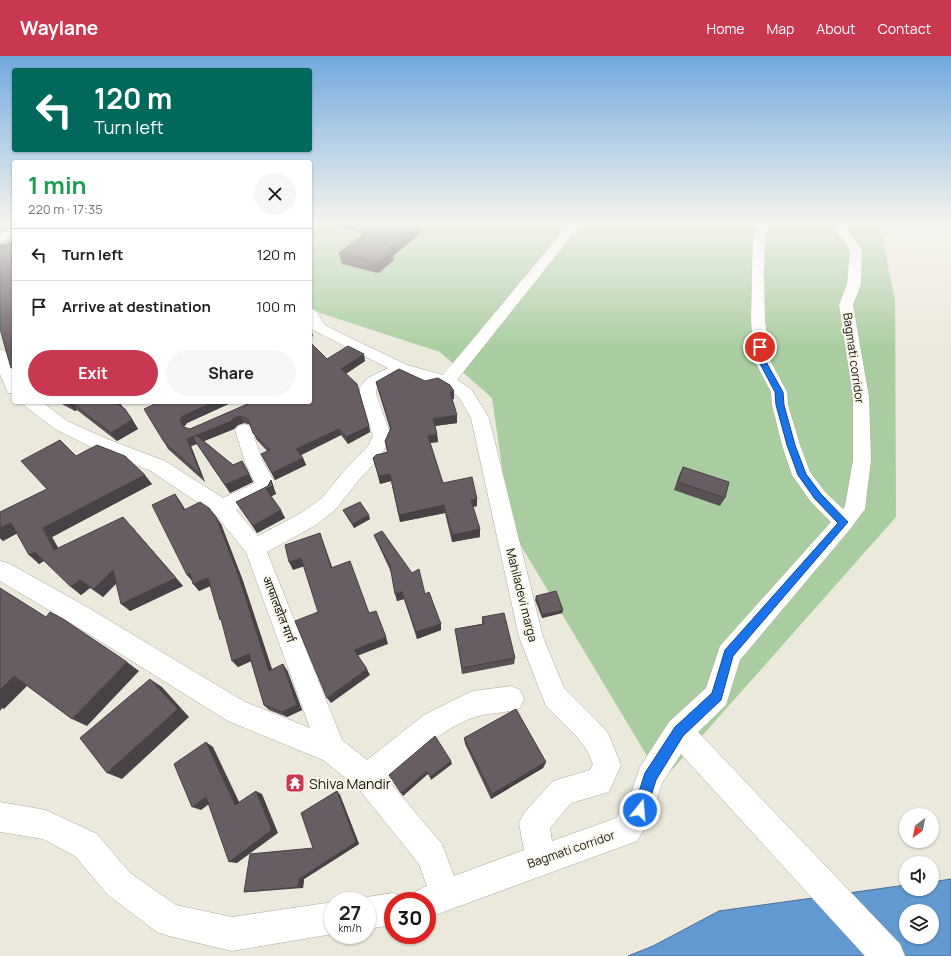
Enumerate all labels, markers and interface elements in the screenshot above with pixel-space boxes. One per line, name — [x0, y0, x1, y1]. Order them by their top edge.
text: Waylane — [20, 15, 98, 41]
text: Home — [707, 19, 744, 38]
text: Map — [766, 19, 794, 38]
text: About — [816, 19, 856, 38]
text: Contact — [878, 19, 931, 38]
text: 120 m — [94, 79, 172, 117]
icon: left — [28, 84, 80, 136]
text: Turn left — [94, 115, 164, 139]
text: 1 min — [28, 168, 87, 201]
button: close — [254, 173, 296, 215]
text: 220 m · 17:35 — [28, 200, 103, 218]
icon: left — [28, 244, 50, 266]
text: Turn left — [62, 244, 124, 265]
text: 120 m — [257, 244, 296, 265]
icon: arrive — [28, 296, 50, 318]
text: Arrive at destination — [62, 296, 211, 317]
text: 100 m — [256, 296, 296, 317]
street label: Bagmati corridor — [839, 311, 869, 405]
pin — [743, 330, 777, 364]
icon: arrive — [749, 336, 771, 358]
button: Exit — [28, 350, 158, 396]
button: Share — [166, 350, 296, 396]
street label: Mahiladevi marga — [502, 546, 542, 644]
street label: आफालडोल मार्ग — [259, 573, 300, 646]
temple icon: Shiva Mandir — [284, 772, 306, 794]
place label: Shiva Mandir — [309, 774, 391, 793]
position arrow — [619, 789, 661, 831]
north arrow — [899, 808, 939, 848]
map controls — [899, 808, 939, 944]
street label: Bagmati corridor — [525, 826, 618, 872]
button: sound — [899, 856, 939, 896]
speed limit sign: 30 — [384, 892, 436, 944]
text: 27 — [339, 899, 361, 926]
button: layers — [899, 904, 939, 944]
text: km/h — [338, 921, 362, 935]

